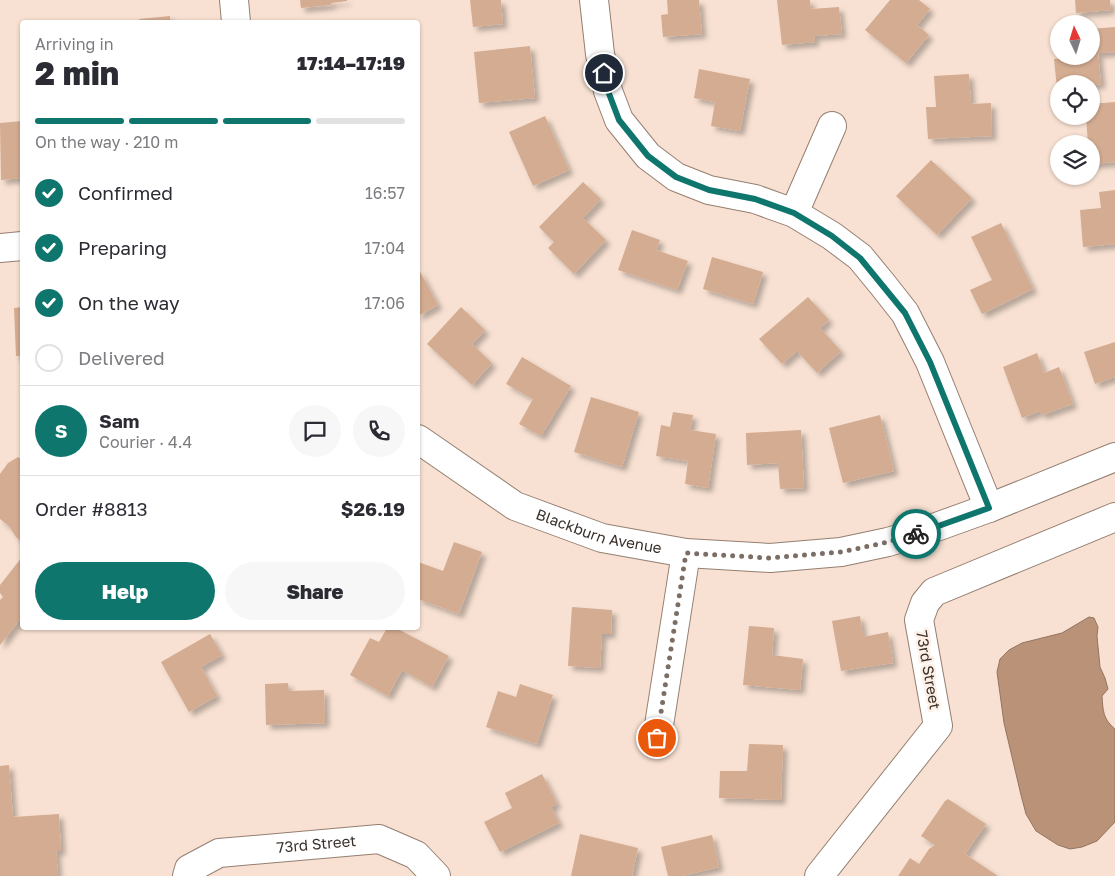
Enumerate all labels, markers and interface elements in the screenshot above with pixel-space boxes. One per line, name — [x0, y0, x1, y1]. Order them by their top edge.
north arrow — [1050, 15, 1100, 65]
map controls — [1050, 15, 1100, 185]
text: Arriving in — [35, 34, 114, 54]
text: 17:14–17:19 — [297, 51, 405, 74]
pin — [583, 52, 625, 94]
text: 2 min — [35, 54, 119, 92]
icon: home — [590, 59, 618, 87]
button: locate — [1050, 75, 1100, 125]
text: On the way · 210 m — [35, 132, 178, 152]
button: layers — [1050, 135, 1100, 185]
icon: check — [35, 179, 63, 207]
text: Confirmed — [78, 181, 173, 204]
text: 16:57 — [365, 183, 405, 203]
icon: check — [35, 234, 63, 262]
text: Preparing — [78, 236, 167, 259]
text: 17:04 — [364, 238, 405, 258]
icon: check — [35, 289, 63, 317]
text: On the way — [78, 291, 180, 314]
text: 17:06 — [364, 293, 405, 313]
text: Delivered — [78, 346, 165, 369]
button: chat — [289, 405, 341, 457]
button: phone — [353, 405, 405, 457]
text: Sam — [99, 409, 139, 432]
text: S — [55, 419, 67, 442]
text: Courier · 4.4 — [99, 432, 192, 452]
text: Order #8813 — [35, 497, 148, 520]
text: $26.19 — [341, 497, 405, 520]
street label: Blackburn Avenue — [534, 505, 664, 557]
courier — [891, 509, 941, 559]
icon: bike — [902, 520, 930, 548]
button: Help — [35, 562, 215, 620]
button: Share — [225, 562, 405, 620]
street label: 73rd Street — [913, 629, 945, 711]
pin — [636, 717, 678, 759]
icon: bag — [643, 724, 671, 752]
street label: 73rd Street — [276, 831, 357, 856]

